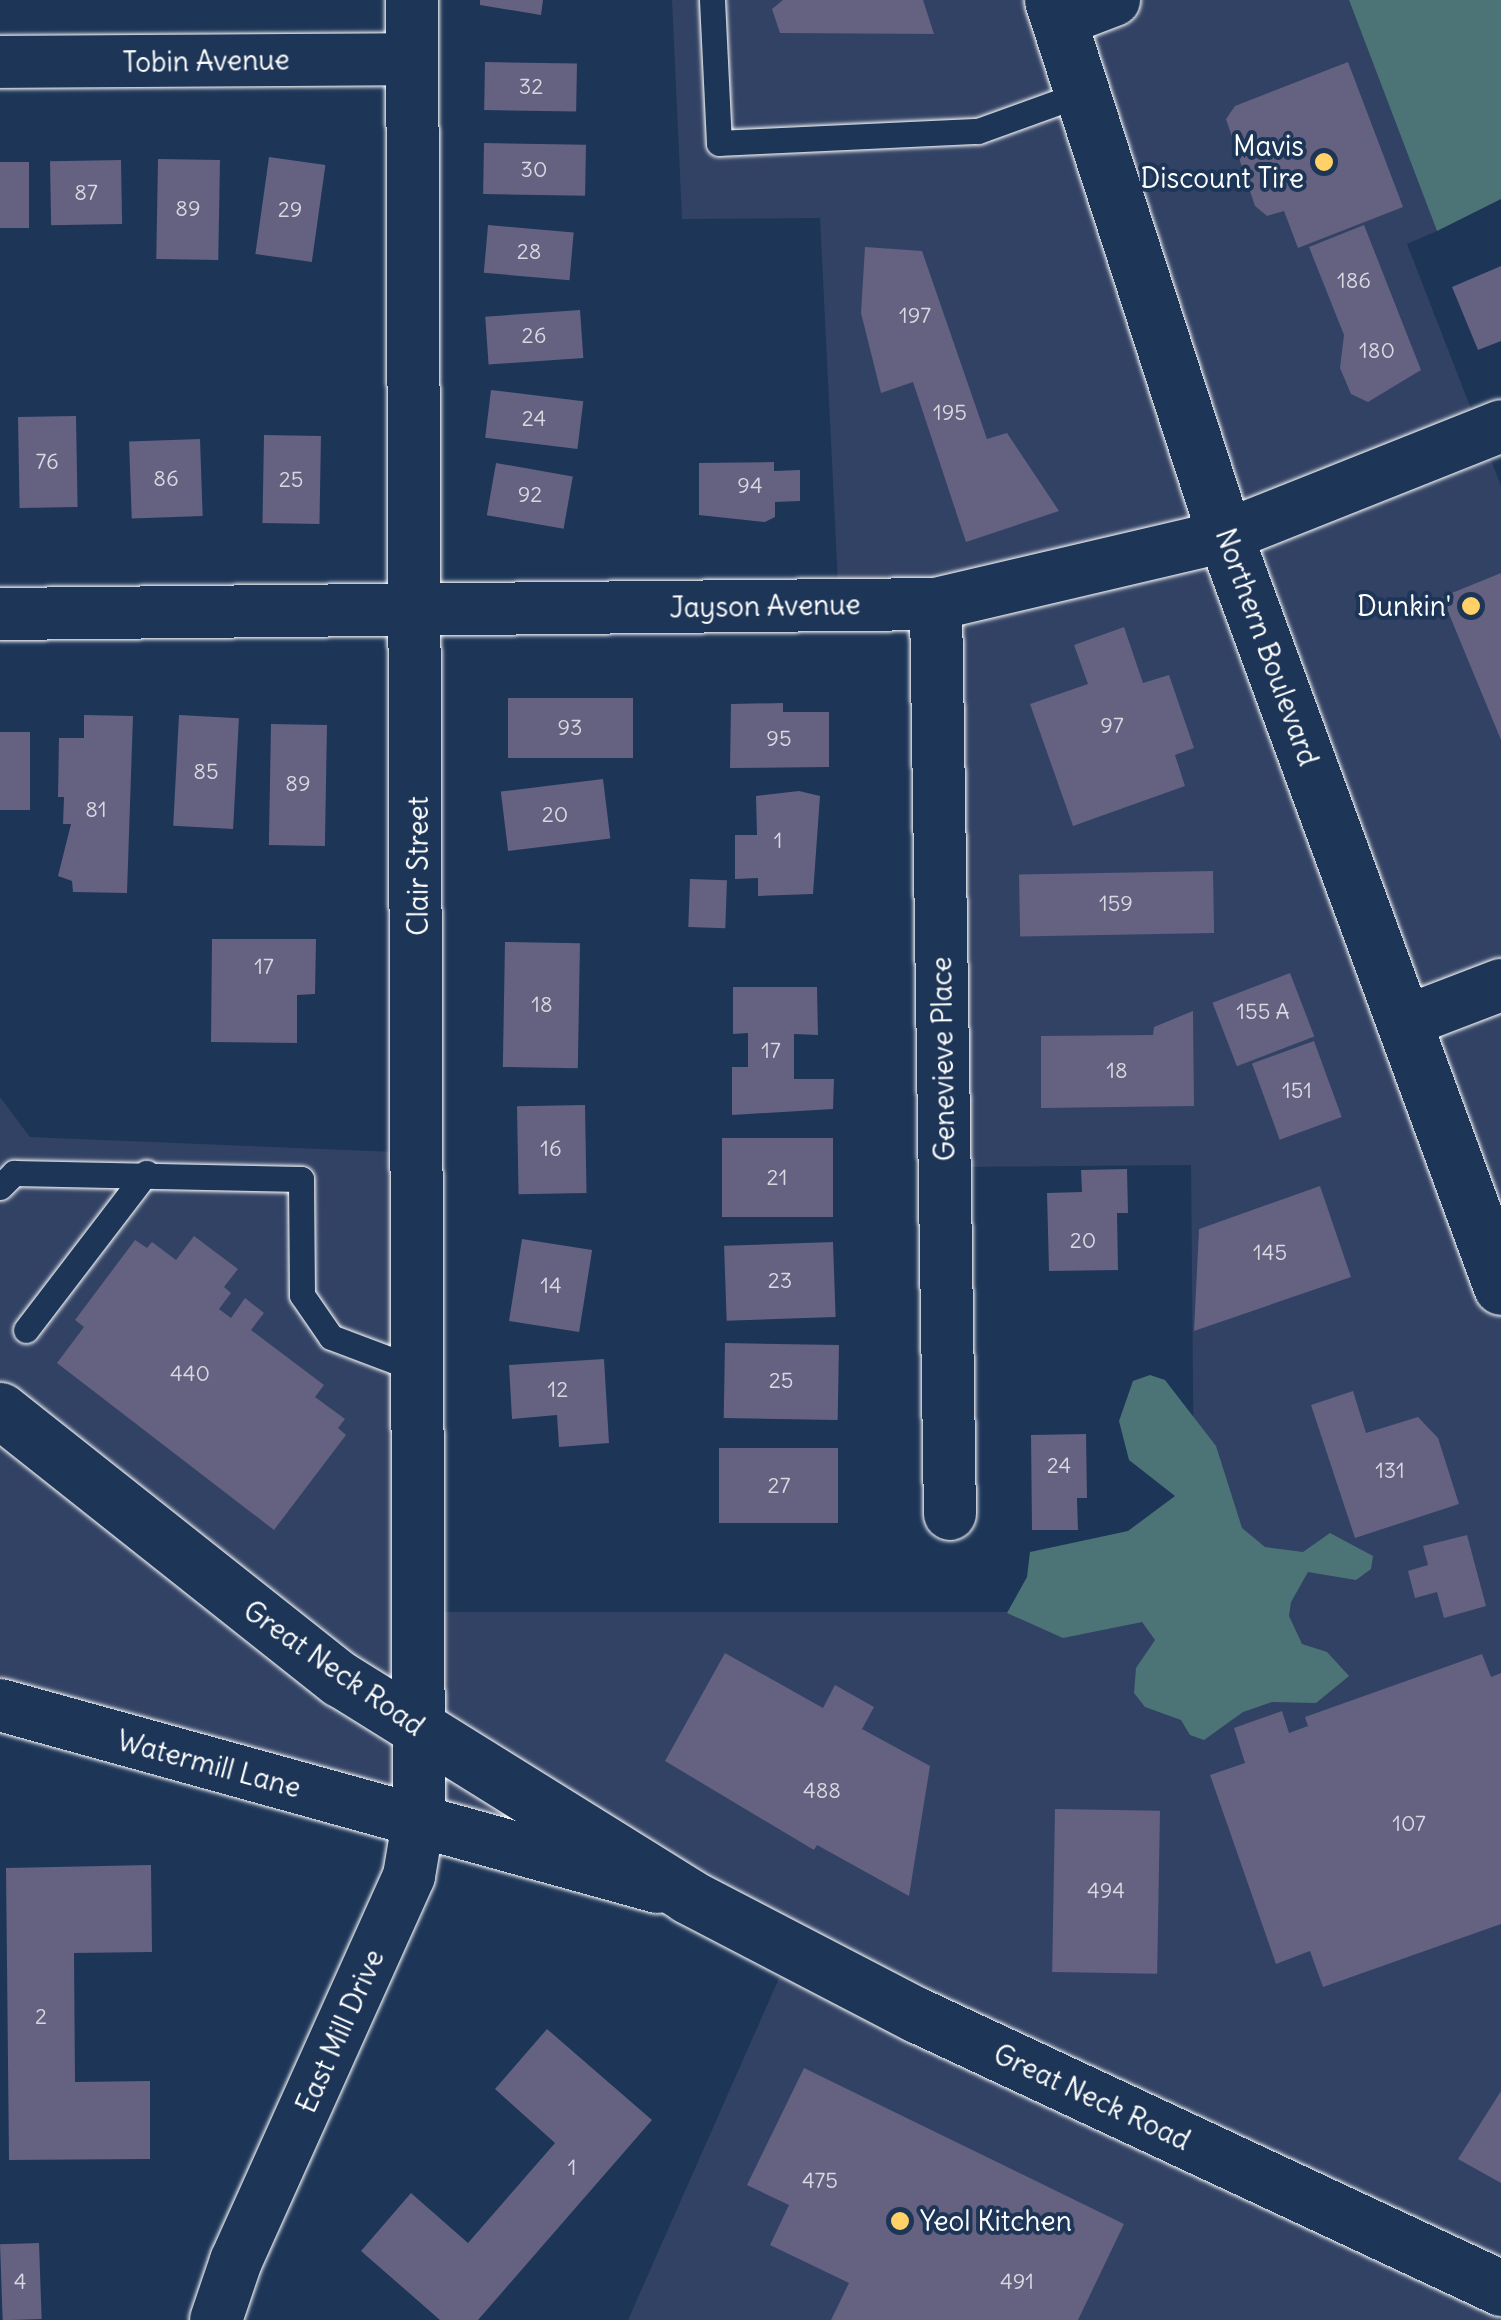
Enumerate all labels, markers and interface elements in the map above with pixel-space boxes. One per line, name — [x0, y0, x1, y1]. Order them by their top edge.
street label: Tobin Avenue — [122, 43, 290, 79]
house number: 32 — [519, 74, 543, 100]
place label: Mavis Discount Tire — [1140, 129, 1304, 195]
marker: Mavis Discount Tire — [1313, 151, 1335, 173]
house number: 30 — [521, 157, 547, 183]
house number: 87 — [74, 180, 98, 206]
house number: 89 — [175, 196, 201, 222]
house number: 29 — [278, 197, 302, 223]
house number: 28 — [517, 239, 541, 265]
house number: 186 — [1337, 268, 1371, 294]
house number: 197 — [899, 303, 931, 329]
house number: 26 — [522, 323, 546, 349]
house number: 180 — [1359, 338, 1395, 364]
house number: 195 — [933, 400, 967, 426]
house number: 24 — [522, 406, 546, 432]
house number: 76 — [35, 449, 59, 475]
house number: 86 — [153, 466, 179, 492]
house number: 25 — [279, 467, 303, 493]
house number: 94 — [737, 473, 763, 499]
house number: 92 — [518, 482, 542, 508]
street label: Northern Boulevard — [1208, 524, 1326, 770]
street label: Jayson Avenue — [669, 588, 861, 624]
place label: Dunkin' — [1357, 589, 1451, 623]
marker: Dunkin' — [1460, 595, 1482, 617]
house number: 97 — [1100, 713, 1124, 739]
house number: 93 — [557, 715, 583, 741]
house number: 95 — [766, 726, 792, 752]
house number: 85 — [193, 759, 219, 785]
house number: 89 — [285, 771, 311, 797]
street label: Clair Street — [401, 796, 435, 936]
house number: 81 — [85, 797, 107, 823]
house number: 20 — [542, 802, 568, 828]
house number: 1 — [774, 828, 782, 854]
house number: 159 — [1099, 891, 1133, 917]
house number: 17 — [254, 954, 274, 980]
street label: Genevieve Place — [924, 956, 962, 1162]
house number: 18 — [531, 992, 553, 1018]
house number: 155 A — [1236, 999, 1290, 1025]
house number: 17 — [761, 1038, 781, 1064]
house number: 18 — [1106, 1058, 1128, 1084]
house number: 151 — [1282, 1078, 1312, 1104]
house number: 16 — [540, 1136, 562, 1162]
house number: 21 — [767, 1165, 787, 1191]
house number: 20 — [1070, 1228, 1096, 1254]
house number: 145 — [1253, 1240, 1287, 1266]
house number: 23 — [768, 1268, 792, 1294]
house number: 14 — [540, 1273, 562, 1299]
house number: 440 — [170, 1361, 210, 1387]
house number: 25 — [769, 1368, 793, 1394]
house number: 12 — [548, 1377, 568, 1403]
house number: 24 — [1047, 1453, 1071, 1479]
house number: 131 — [1375, 1458, 1405, 1484]
house number: 27 — [768, 1473, 790, 1499]
street label: Great Neck Road — [237, 1593, 431, 1743]
street label: Watermill Lane — [114, 1723, 304, 1805]
house number: 488 — [803, 1778, 841, 1804]
house number: 107 — [1392, 1811, 1426, 1837]
house number: 494 — [1087, 1878, 1125, 1904]
street label: East Mill Drive — [289, 1944, 391, 2118]
house number: 2 — [35, 2004, 47, 2030]
street label: Great Neck Road — [988, 2037, 1196, 2157]
house number: 1 — [568, 2155, 576, 2181]
house number: 475 — [802, 2168, 838, 2194]
place label: Yeol Kitchen — [920, 2204, 1072, 2238]
marker: Yeol Kitchen — [889, 2210, 911, 2232]
house number: 4 — [14, 2269, 26, 2295]
house number: 491 — [1000, 2269, 1034, 2295]

